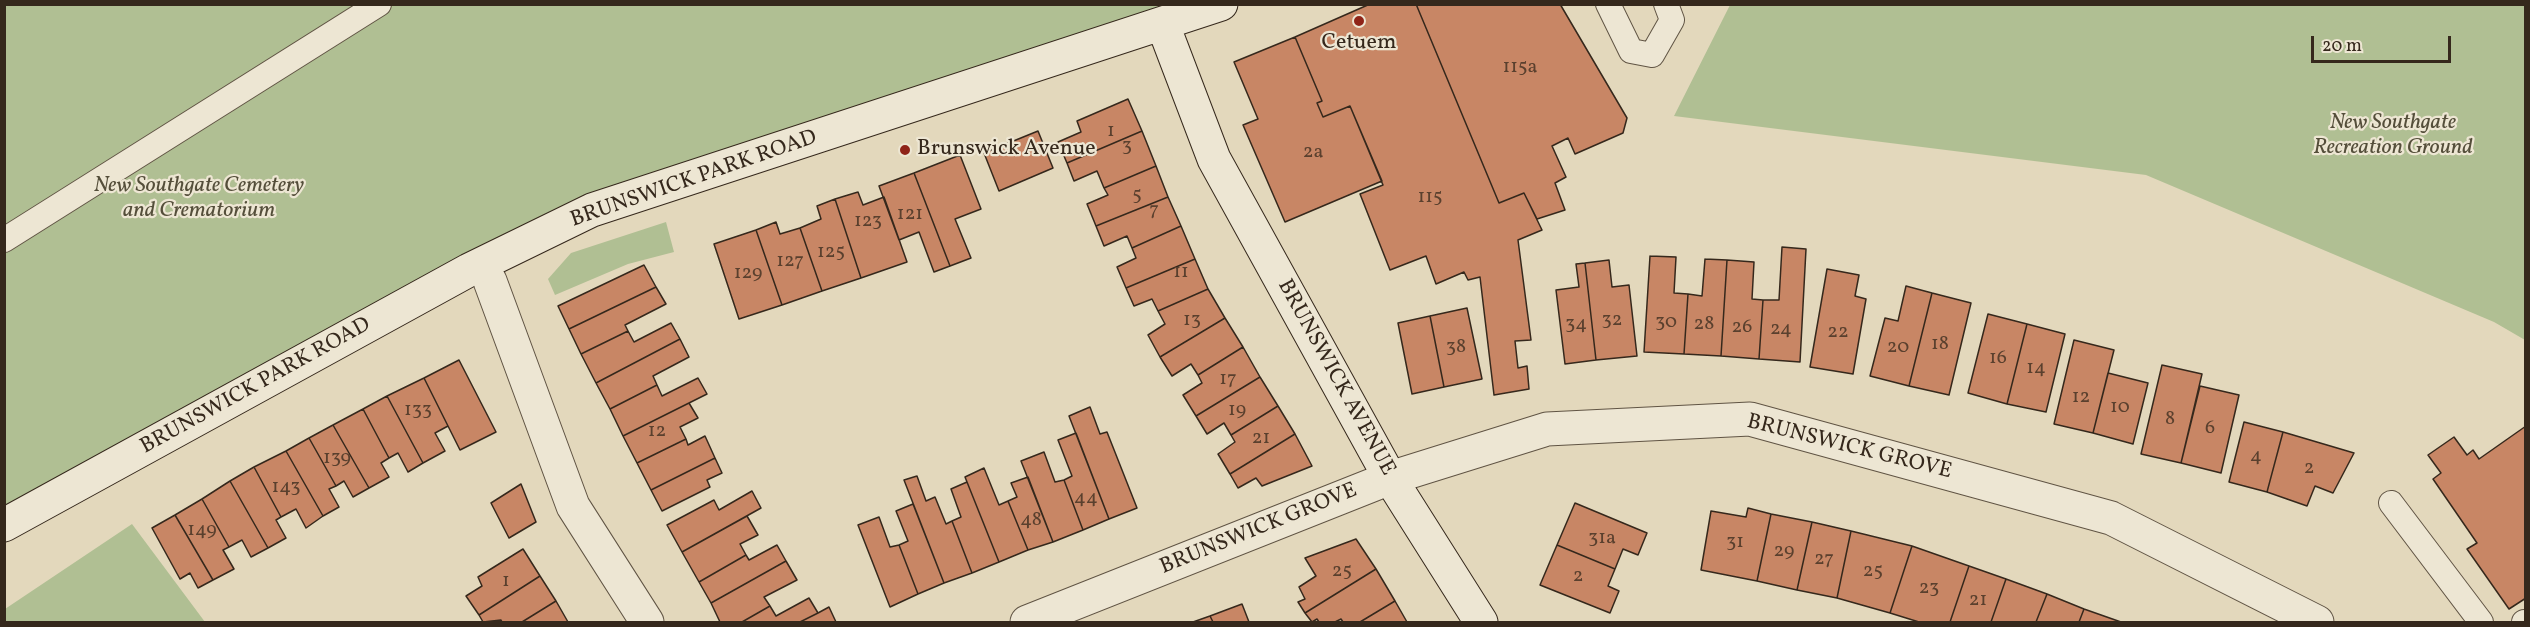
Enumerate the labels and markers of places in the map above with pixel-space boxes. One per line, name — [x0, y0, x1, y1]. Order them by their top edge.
marker: Cetuem — [1352, 14, 1366, 28]
place label: Cetuem — [1322, 31, 1396, 57]
place label: Brunswick Avenue — [917, 137, 1096, 163]
marker: Brunswick Avenue — [898, 143, 912, 157]

